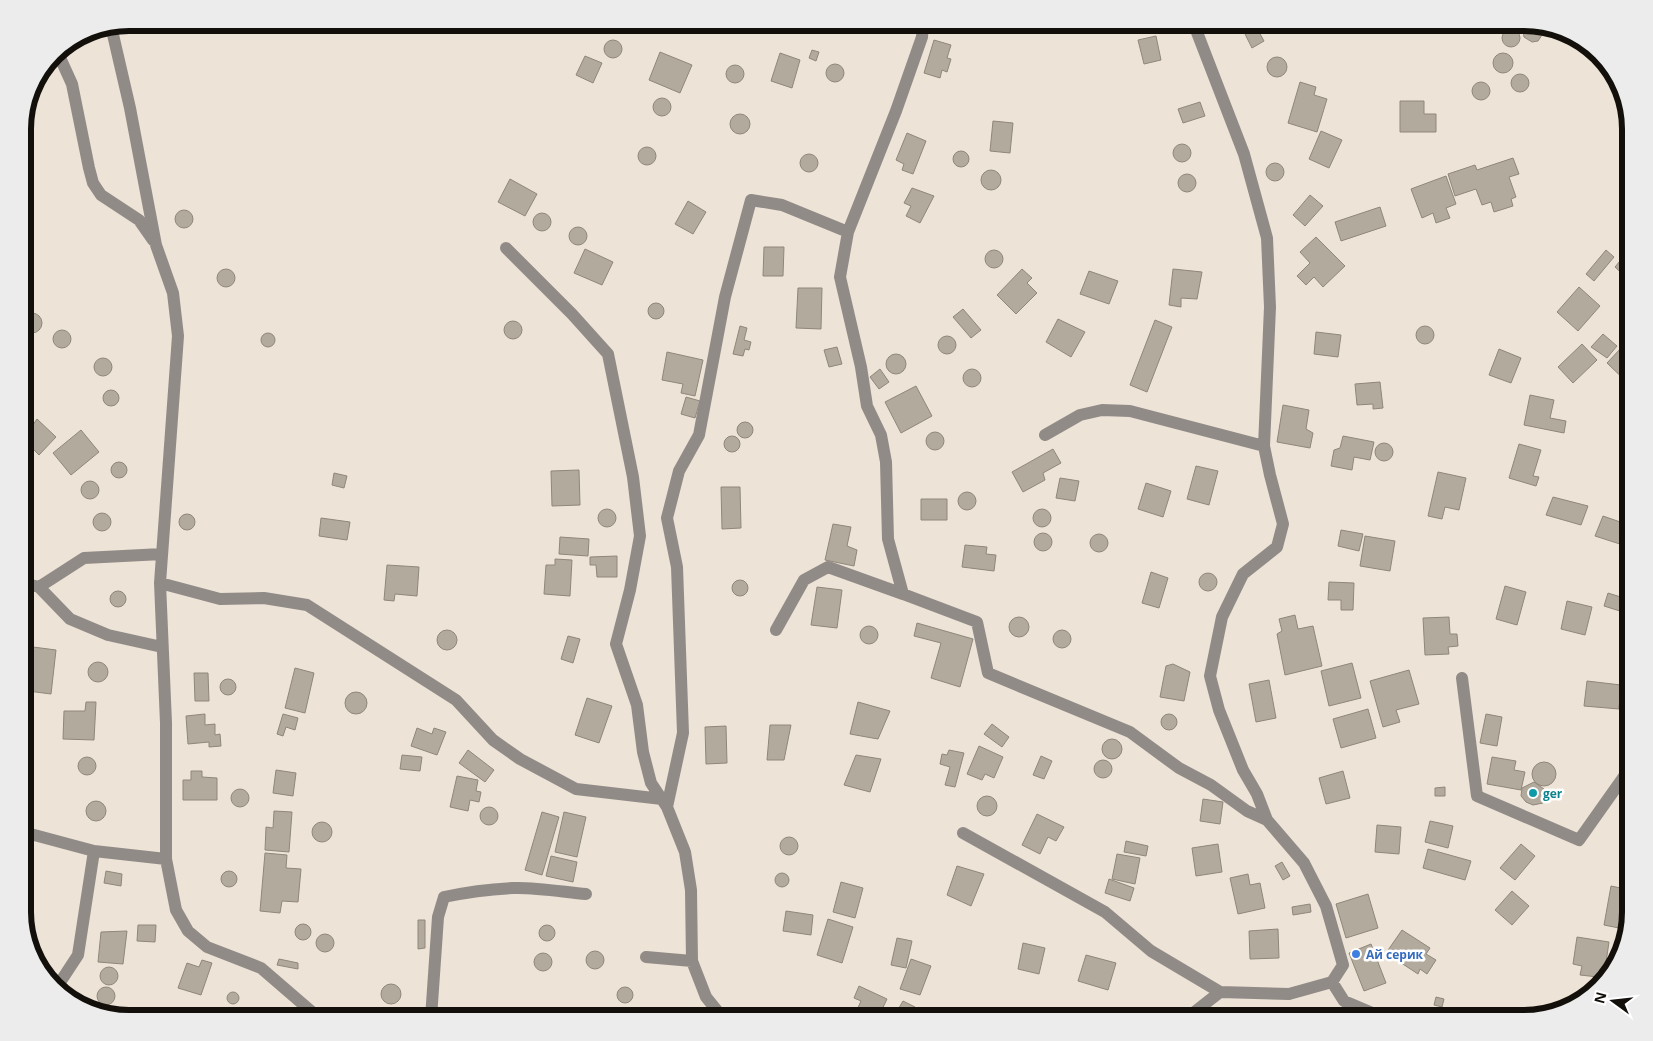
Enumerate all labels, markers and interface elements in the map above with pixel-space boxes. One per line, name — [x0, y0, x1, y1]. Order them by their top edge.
place label: ger — [1543, 785, 1563, 802]
marker: ger — [1527, 787, 1539, 799]
place label: Ай серик — [1366, 946, 1424, 963]
marker: Ай серик — [1350, 948, 1362, 960]
north arrow — [1588, 976, 1638, 1026]
text: N — [1589, 990, 1611, 1005]

